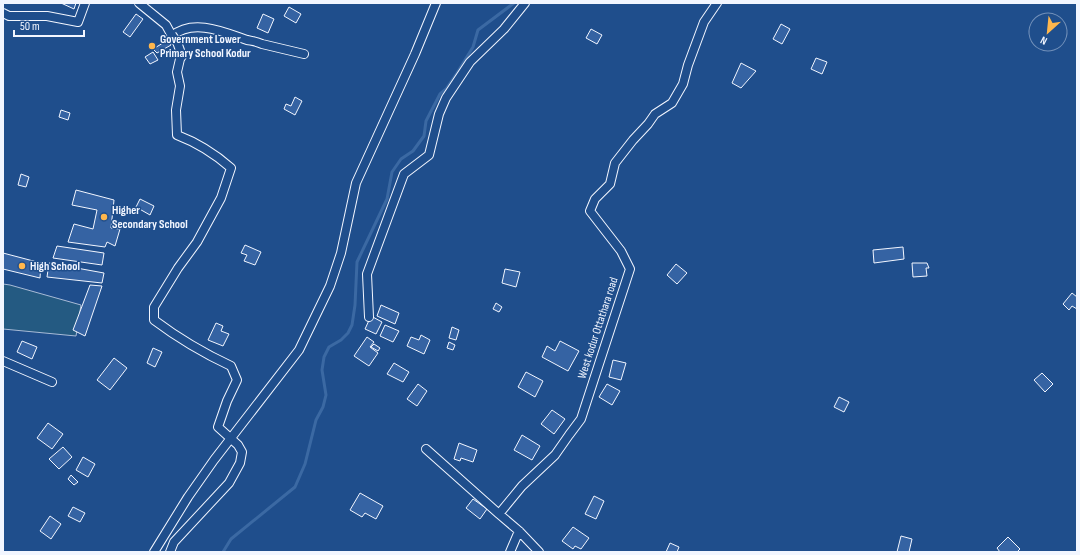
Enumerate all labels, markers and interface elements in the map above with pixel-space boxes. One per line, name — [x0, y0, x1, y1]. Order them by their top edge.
scale bar — [14, 12, 84, 38]
north arrow — [1028, 12, 1068, 52]
text: 50 m — [20, 19, 40, 34]
place label: Government Lower Primary School Kodur — [160, 32, 251, 61]
text: N — [1038, 33, 1049, 48]
marker: Government Lower Primary School Kodur — [147, 41, 157, 51]
place label: Higher Secondary School — [112, 203, 188, 232]
marker: Higher Secondary School — [99, 212, 109, 222]
place label: High School — [30, 259, 80, 274]
marker: High School — [17, 261, 27, 271]
street label: West kodur Ottathara road — [575, 275, 621, 381]

